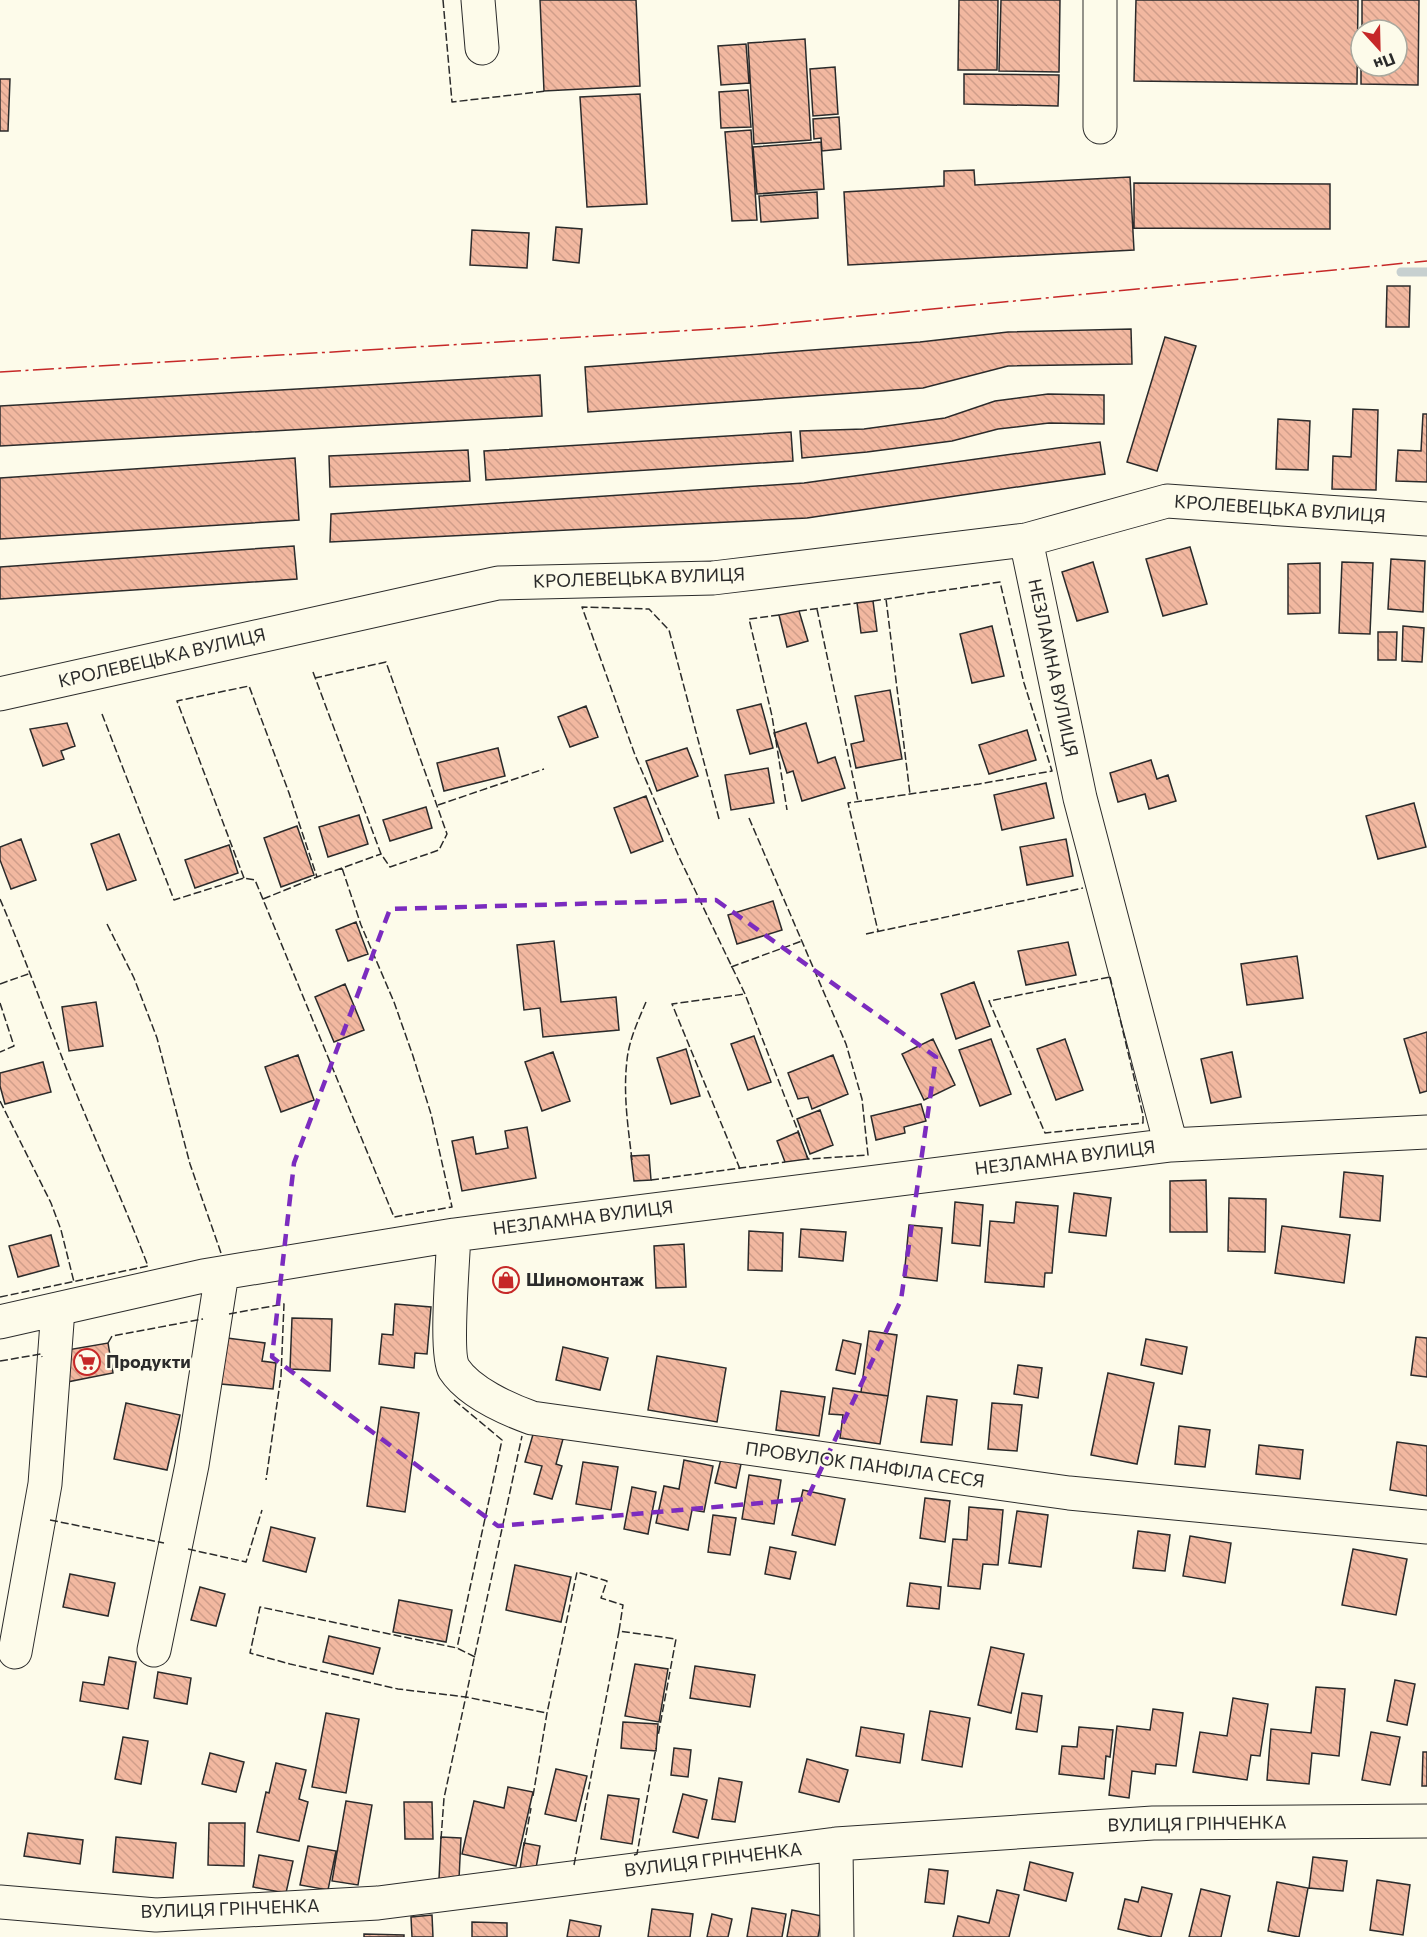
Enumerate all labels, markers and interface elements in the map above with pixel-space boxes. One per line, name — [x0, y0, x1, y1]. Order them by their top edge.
north arrow — [1349, 18, 1409, 78]
text: Пн — [1371, 50, 1398, 75]
street label: КРОЛЕВЕЦЬКА ВУЛИЦЯ — [1174, 490, 1387, 526]
street label: КРОЛЕВЕЦЬКА ВУЛИЦЯ — [533, 562, 745, 592]
street label: НЕЗЛАМНА ВУЛИЦЯ — [1024, 577, 1084, 759]
street label: КРОЛЕВЕЦЬКА ВУЛИЦЯ — [56, 622, 268, 692]
street label: НЕЗЛАМНА ВУЛИЦЯ — [973, 1135, 1156, 1179]
street label: НЕЗЛАМНА ВУЛИЦЯ — [491, 1195, 674, 1239]
shop icon: Шиномонтаж — [491, 1265, 521, 1295]
place label: Шиномонтаж — [526, 1268, 645, 1290]
supermarket icon: Продукти — [72, 1347, 102, 1377]
place label: Продукти — [106, 1350, 191, 1372]
street label: ПРОВУЛОК ПАНФІЛА СЕСЯ — [744, 1436, 986, 1492]
street label: ВУЛИЦЯ ГРІНЧЕНКА — [1107, 1810, 1287, 1836]
street label: ВУЛИЦЯ ГРІНЧЕНКА — [623, 1837, 803, 1881]
street label: ВУЛИЦЯ ГРІНЧЕНКА — [140, 1894, 320, 1922]

